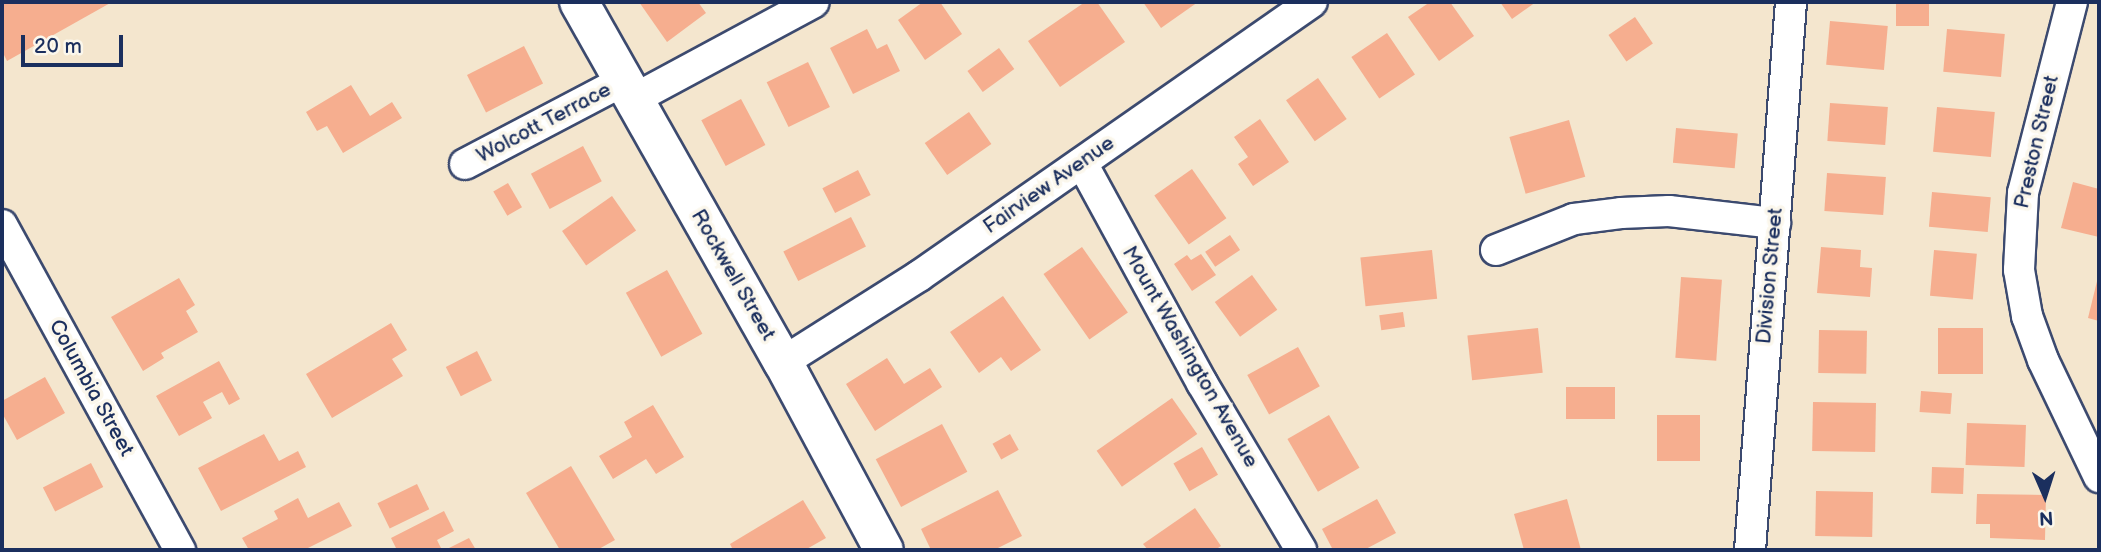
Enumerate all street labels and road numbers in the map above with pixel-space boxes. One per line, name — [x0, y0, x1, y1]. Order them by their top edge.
street label: Preston Street — [2009, 73, 2065, 211]
street label: Wolcott Terrace — [472, 77, 616, 169]
street label: Fairview Avenue — [979, 131, 1119, 239]
street label: Rockwell Street — [685, 205, 781, 345]
street label: Division Street — [1751, 207, 1789, 345]
street label: Mount Washington Avenue — [1116, 242, 1264, 472]
street label: Columbia Street — [43, 315, 139, 461]

